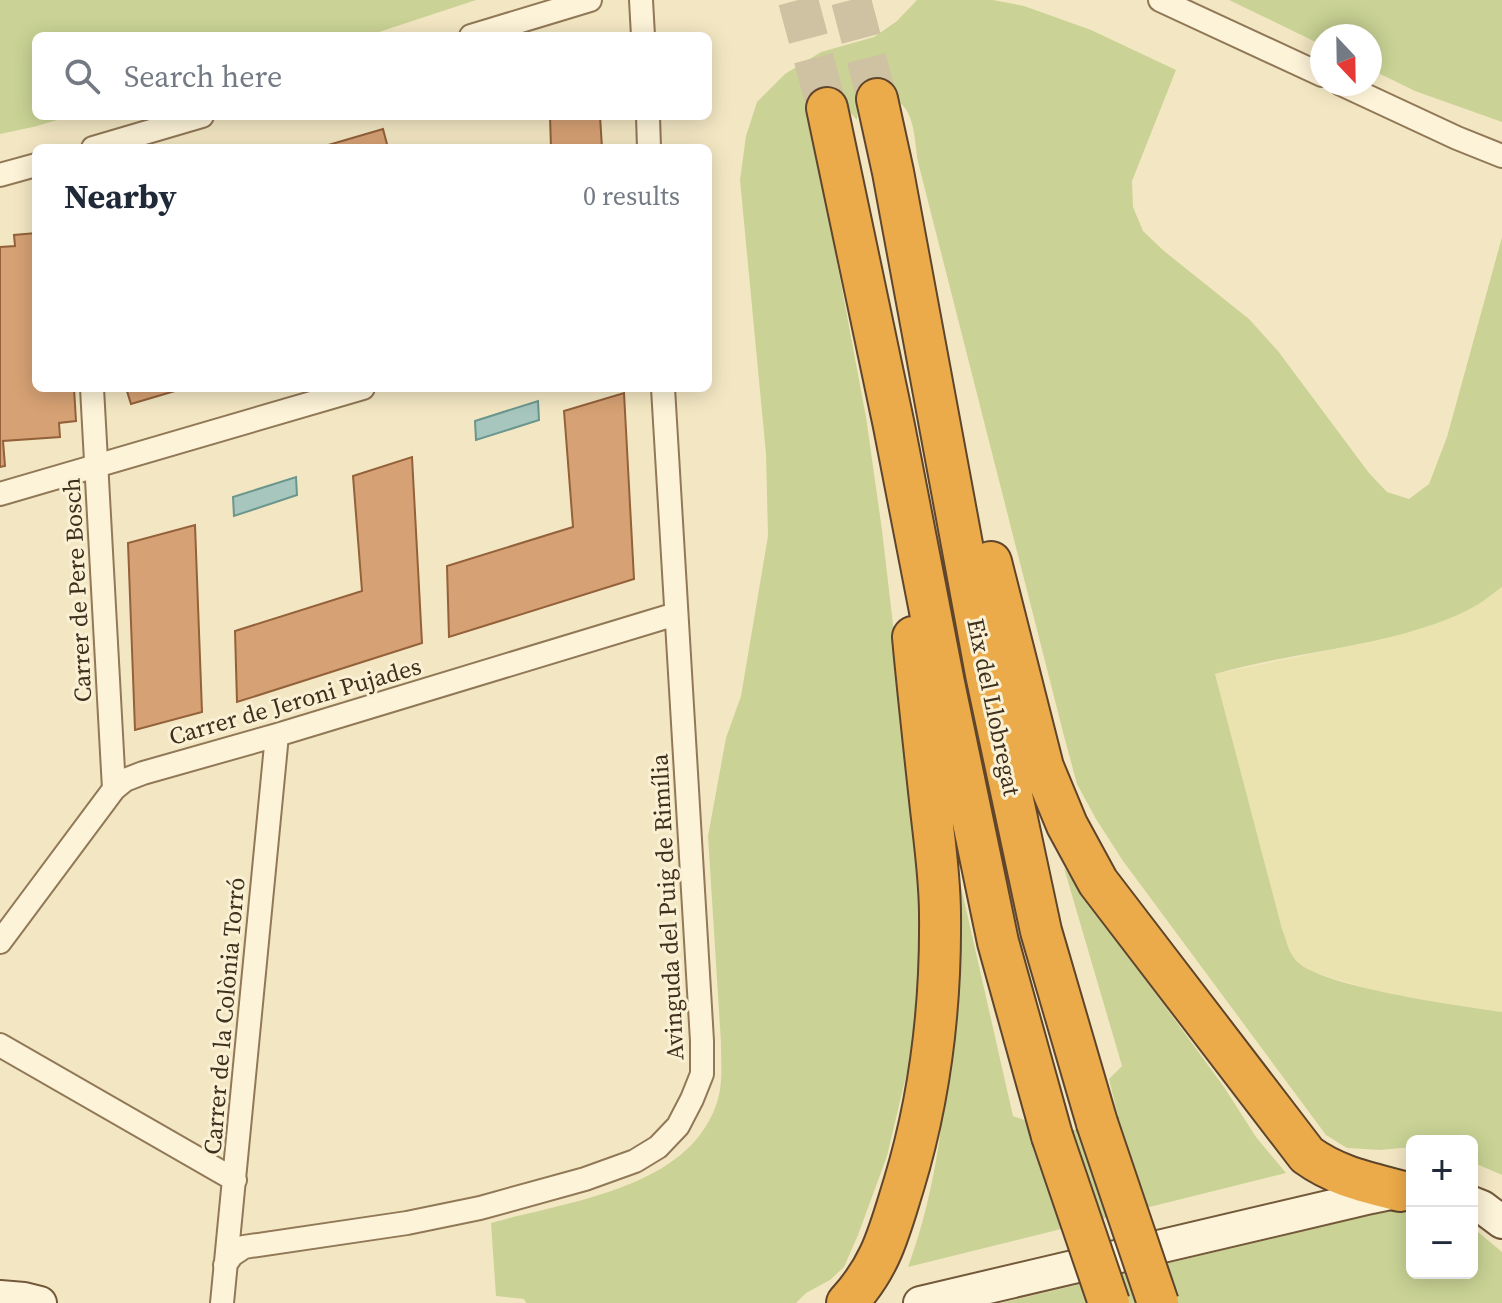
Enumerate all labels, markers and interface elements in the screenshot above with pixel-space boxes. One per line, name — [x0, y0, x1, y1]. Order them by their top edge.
north arrow — [1310, 24, 1382, 96]
search box — [32, 32, 712, 120]
icon: search — [60, 54, 104, 98]
text: Search here — [124, 56, 282, 97]
text: Nearby — [64, 173, 177, 219]
text: 0 results — [583, 178, 680, 214]
street label: Carrer de Pere Bosch — [55, 477, 99, 703]
street label: Eix del Llobregat — [959, 615, 1029, 799]
street label: Carrer de Jeroni Pujades — [165, 649, 425, 753]
street label: Avinguda del Puig de Rimília — [642, 752, 692, 1061]
street label: Carrer de la Colònia Torró — [195, 876, 253, 1156]
map controls — [1406, 1135, 1478, 1279]
button: + — [1406, 1135, 1478, 1207]
button: − — [1406, 1207, 1478, 1279]

